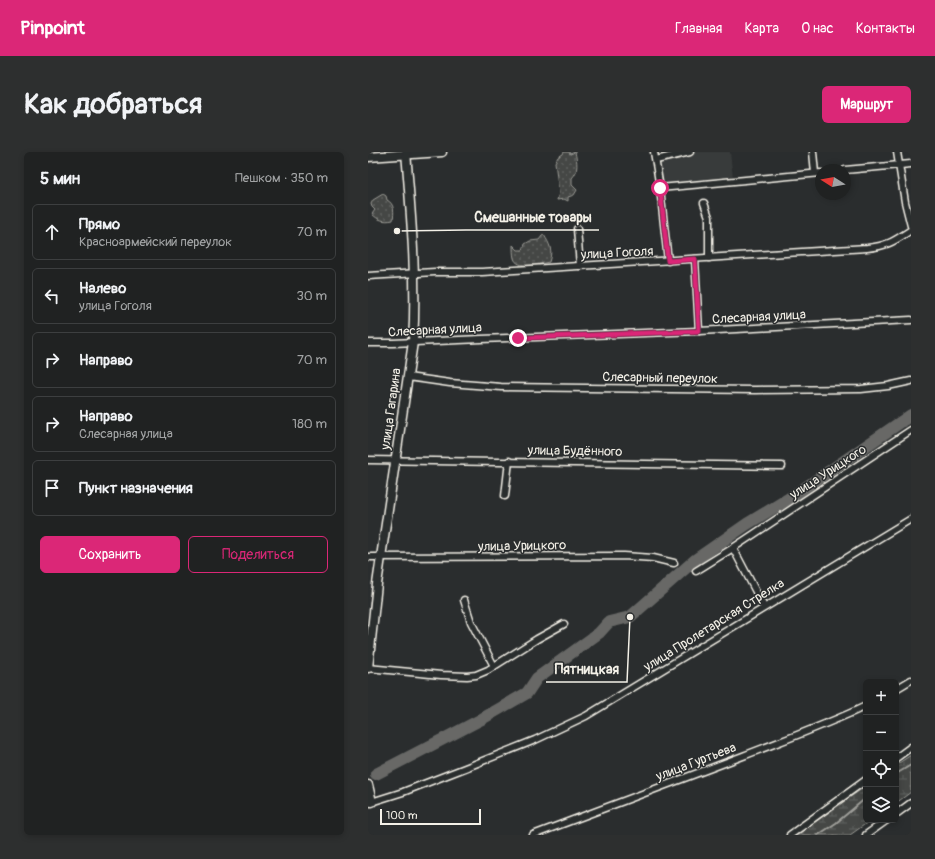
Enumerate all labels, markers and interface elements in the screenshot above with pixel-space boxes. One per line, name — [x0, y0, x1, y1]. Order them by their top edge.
text: Pinpoint — [20, 16, 85, 40]
text: Главная — [675, 20, 722, 37]
text: Карта — [744, 20, 779, 37]
text: О нас — [801, 20, 834, 37]
text: Контакты — [856, 20, 915, 37]
button: Маршрут — [822, 86, 911, 123]
text: Как добраться — [24, 87, 202, 122]
north arrow — [815, 164, 851, 200]
text: 5 мин — [40, 168, 80, 189]
text: Пешком · 350 m — [235, 170, 328, 186]
route start — [651, 179, 669, 197]
callout: Смешанные товары — [466, 204, 599, 230]
text: Смешанные товары — [474, 209, 592, 226]
text: Прямо — [79, 215, 120, 234]
icon: ahead — [41, 221, 63, 243]
text: 70 m — [297, 224, 327, 240]
text: Красноармейский переулок — [79, 234, 232, 250]
street label: улица Гоголя — [579, 243, 654, 263]
text: Налево — [79, 279, 126, 298]
icon: left — [41, 285, 63, 307]
text: 30 m — [297, 288, 327, 304]
text: улица Гоголя — [79, 298, 152, 314]
street label: Слесарная улица — [712, 307, 806, 327]
street label: Слесарная улица — [388, 320, 482, 340]
route end — [509, 329, 527, 347]
icon: right — [41, 349, 63, 371]
text: Направо — [79, 351, 133, 370]
text: 70 m — [297, 352, 327, 368]
street label: улица Гагарина — [377, 367, 405, 452]
street label: Слесарный переулок — [602, 369, 718, 387]
text: Направо — [79, 407, 133, 426]
icon: right — [41, 413, 63, 435]
text: 180 m — [292, 416, 327, 432]
text: Слесарная улица — [79, 426, 173, 442]
street label: улица Урицкого — [786, 441, 869, 503]
street label: улица Будённого — [527, 442, 623, 460]
icon: arrive — [41, 477, 63, 499]
text: Пункт назначения — [79, 479, 193, 498]
button: Сохранить — [40, 536, 180, 573]
button: Поделиться — [188, 536, 328, 573]
street label: улица Урицкого — [477, 537, 566, 555]
street label: улица Пролетарская Стрелка — [640, 575, 787, 676]
callout: Пятницкая — [546, 656, 627, 682]
text: Пятницкая — [555, 661, 620, 678]
map controls — [863, 679, 899, 823]
button: + — [863, 679, 899, 715]
button: − — [863, 715, 899, 751]
street label: улица Гуртьева — [653, 739, 738, 785]
button: locate — [863, 751, 899, 787]
button: layers — [863, 787, 899, 823]
scale bar — [380, 807, 481, 826]
text: 100 m — [386, 809, 417, 822]

